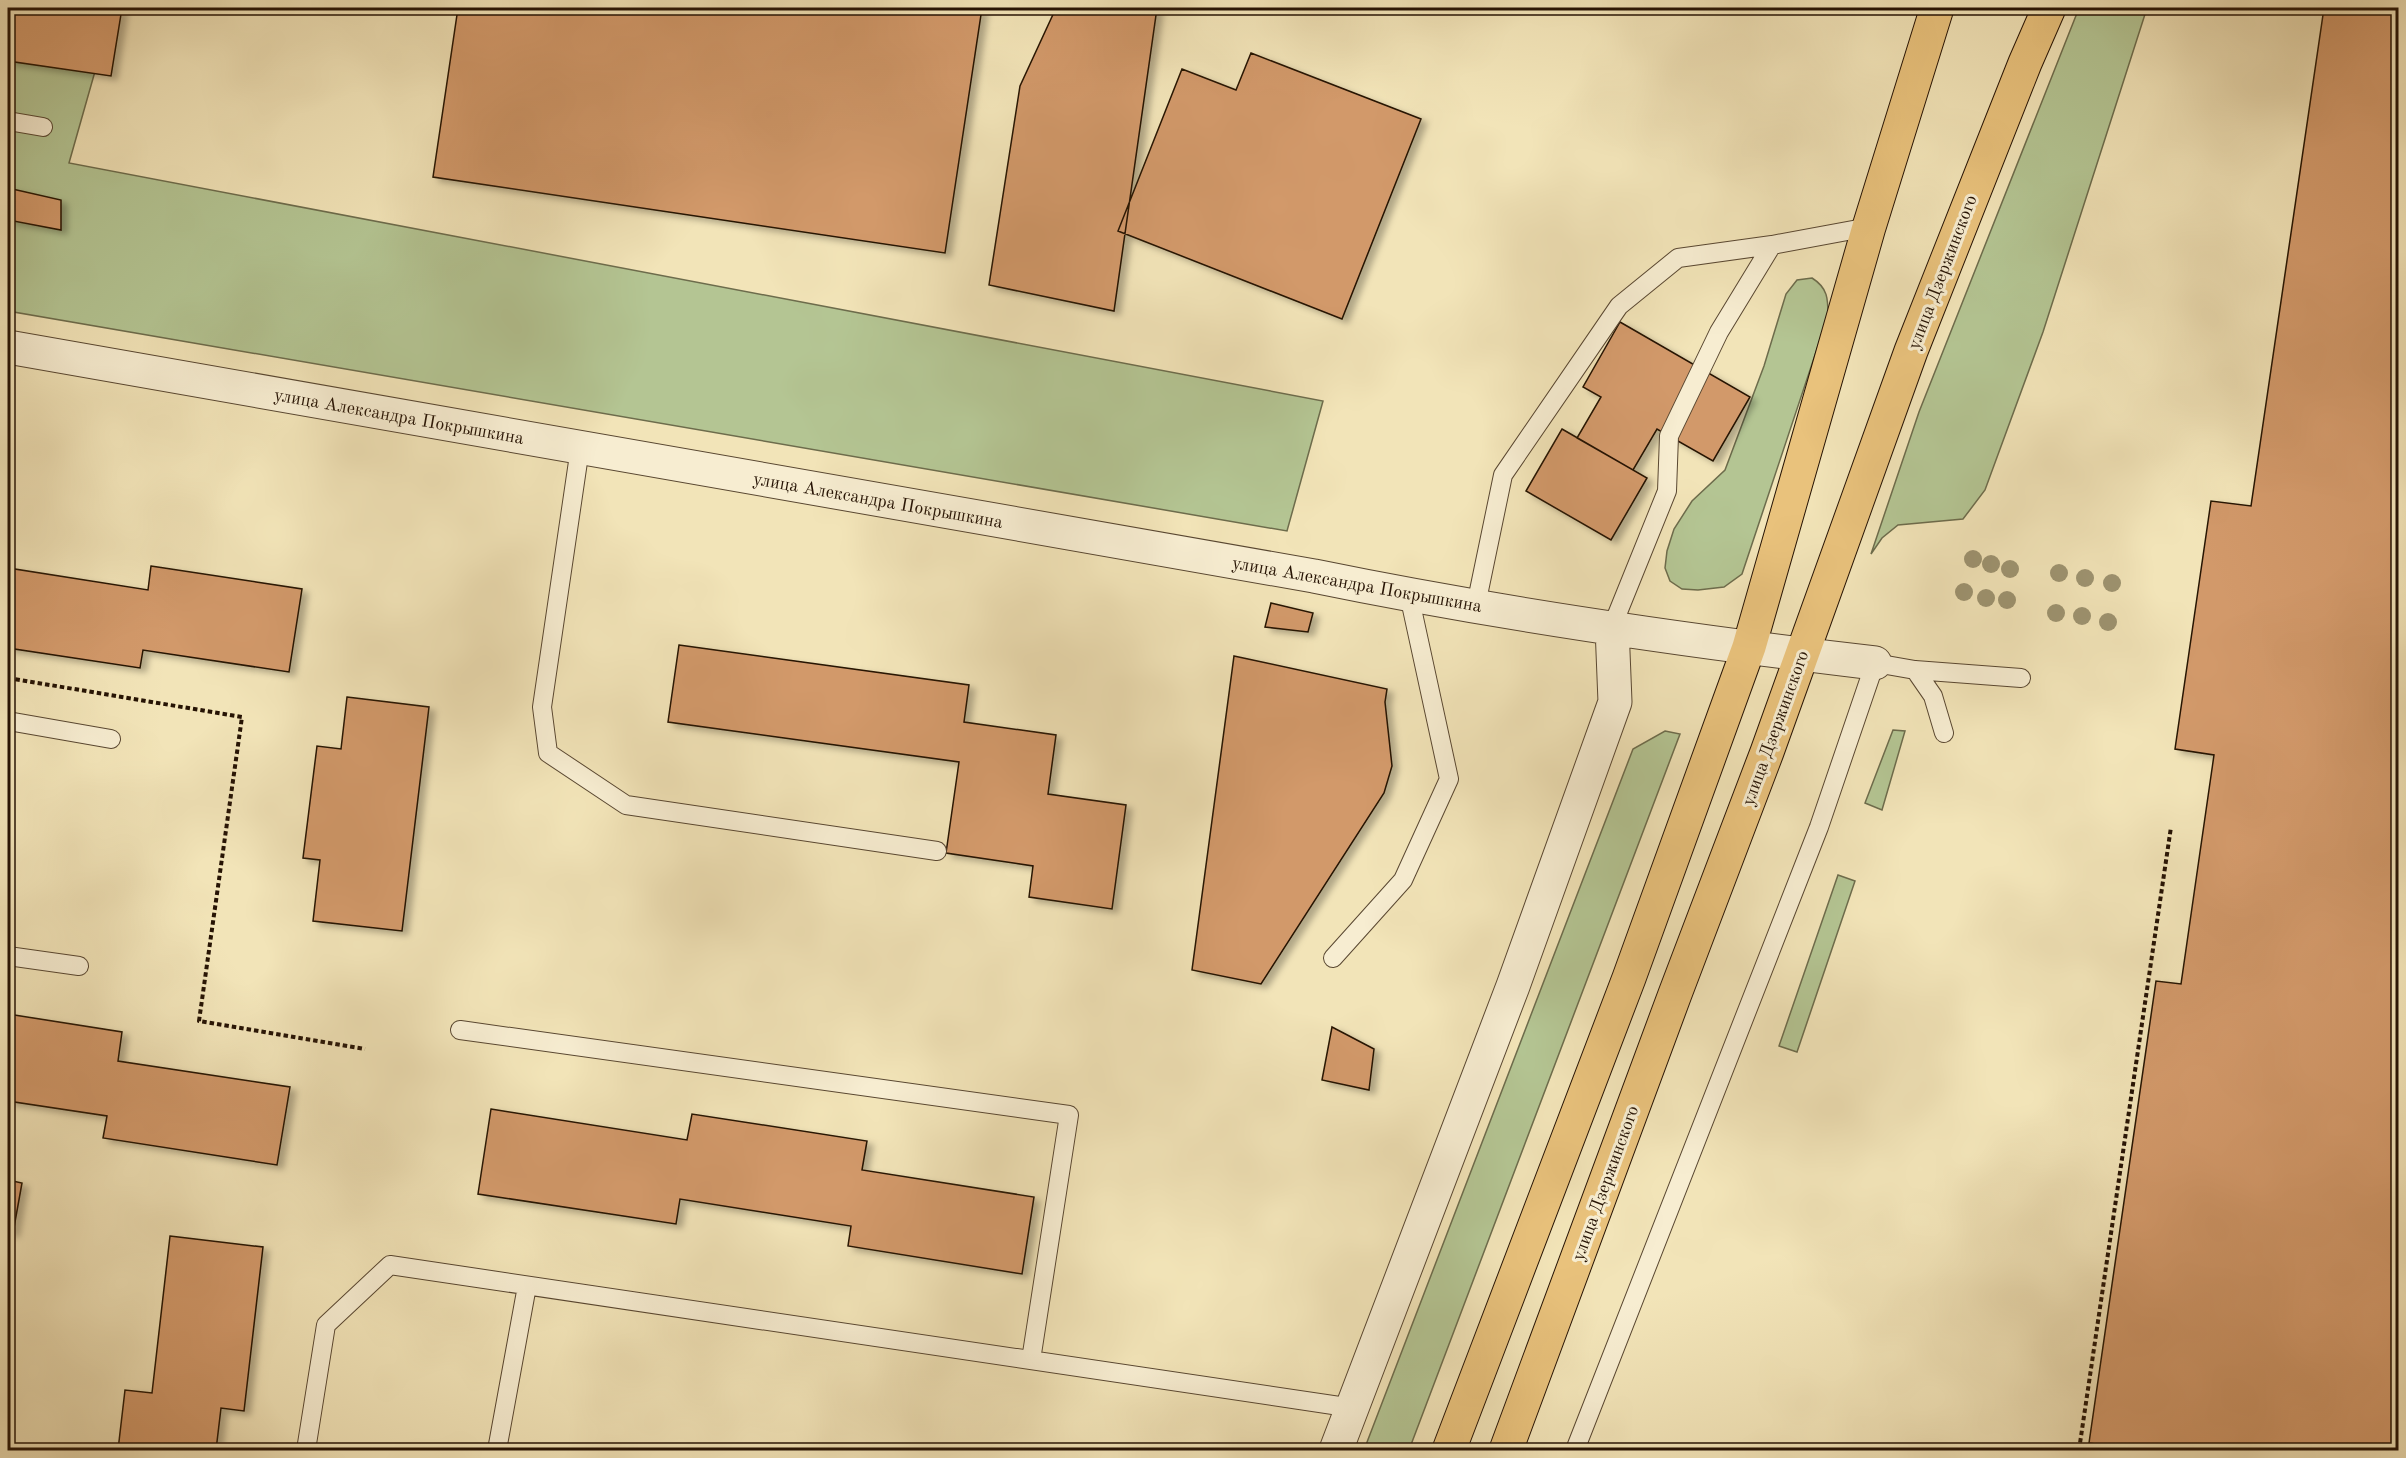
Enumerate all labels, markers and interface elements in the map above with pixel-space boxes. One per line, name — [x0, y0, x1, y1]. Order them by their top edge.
street label: улица Дзержинского — [1905, 193, 1981, 352]
street label: улица Александра Покрышкина — [272, 386, 525, 448]
street label: улица Александра Покрышкина — [751, 470, 1004, 532]
street label: улица Александра Покрышкина — [1230, 554, 1483, 616]
street label: улица Дзержинского — [1739, 648, 1812, 808]
street label: улица Дзержинского — [1569, 1103, 1642, 1263]

